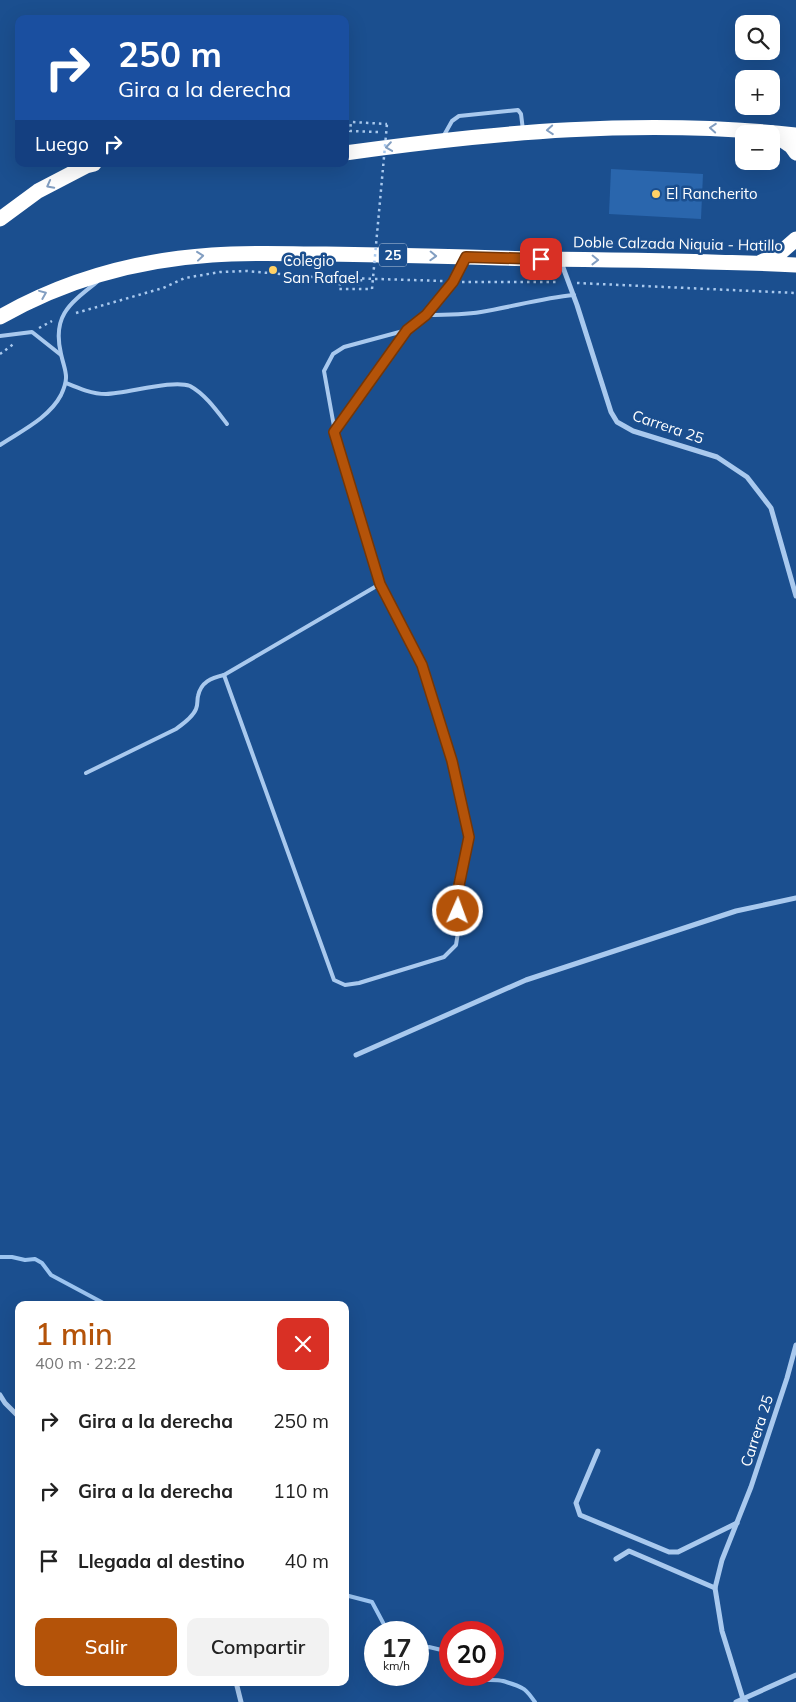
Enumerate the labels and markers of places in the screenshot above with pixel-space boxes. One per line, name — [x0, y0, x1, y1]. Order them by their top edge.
place label: El Rancherito — [666, 184, 758, 203]
marker: El Rancherito — [650, 188, 662, 200]
pin — [520, 238, 562, 280]
place label: Colegio San Rafael — [283, 251, 359, 287]
marker: Colegio San Rafael — [267, 264, 279, 276]

